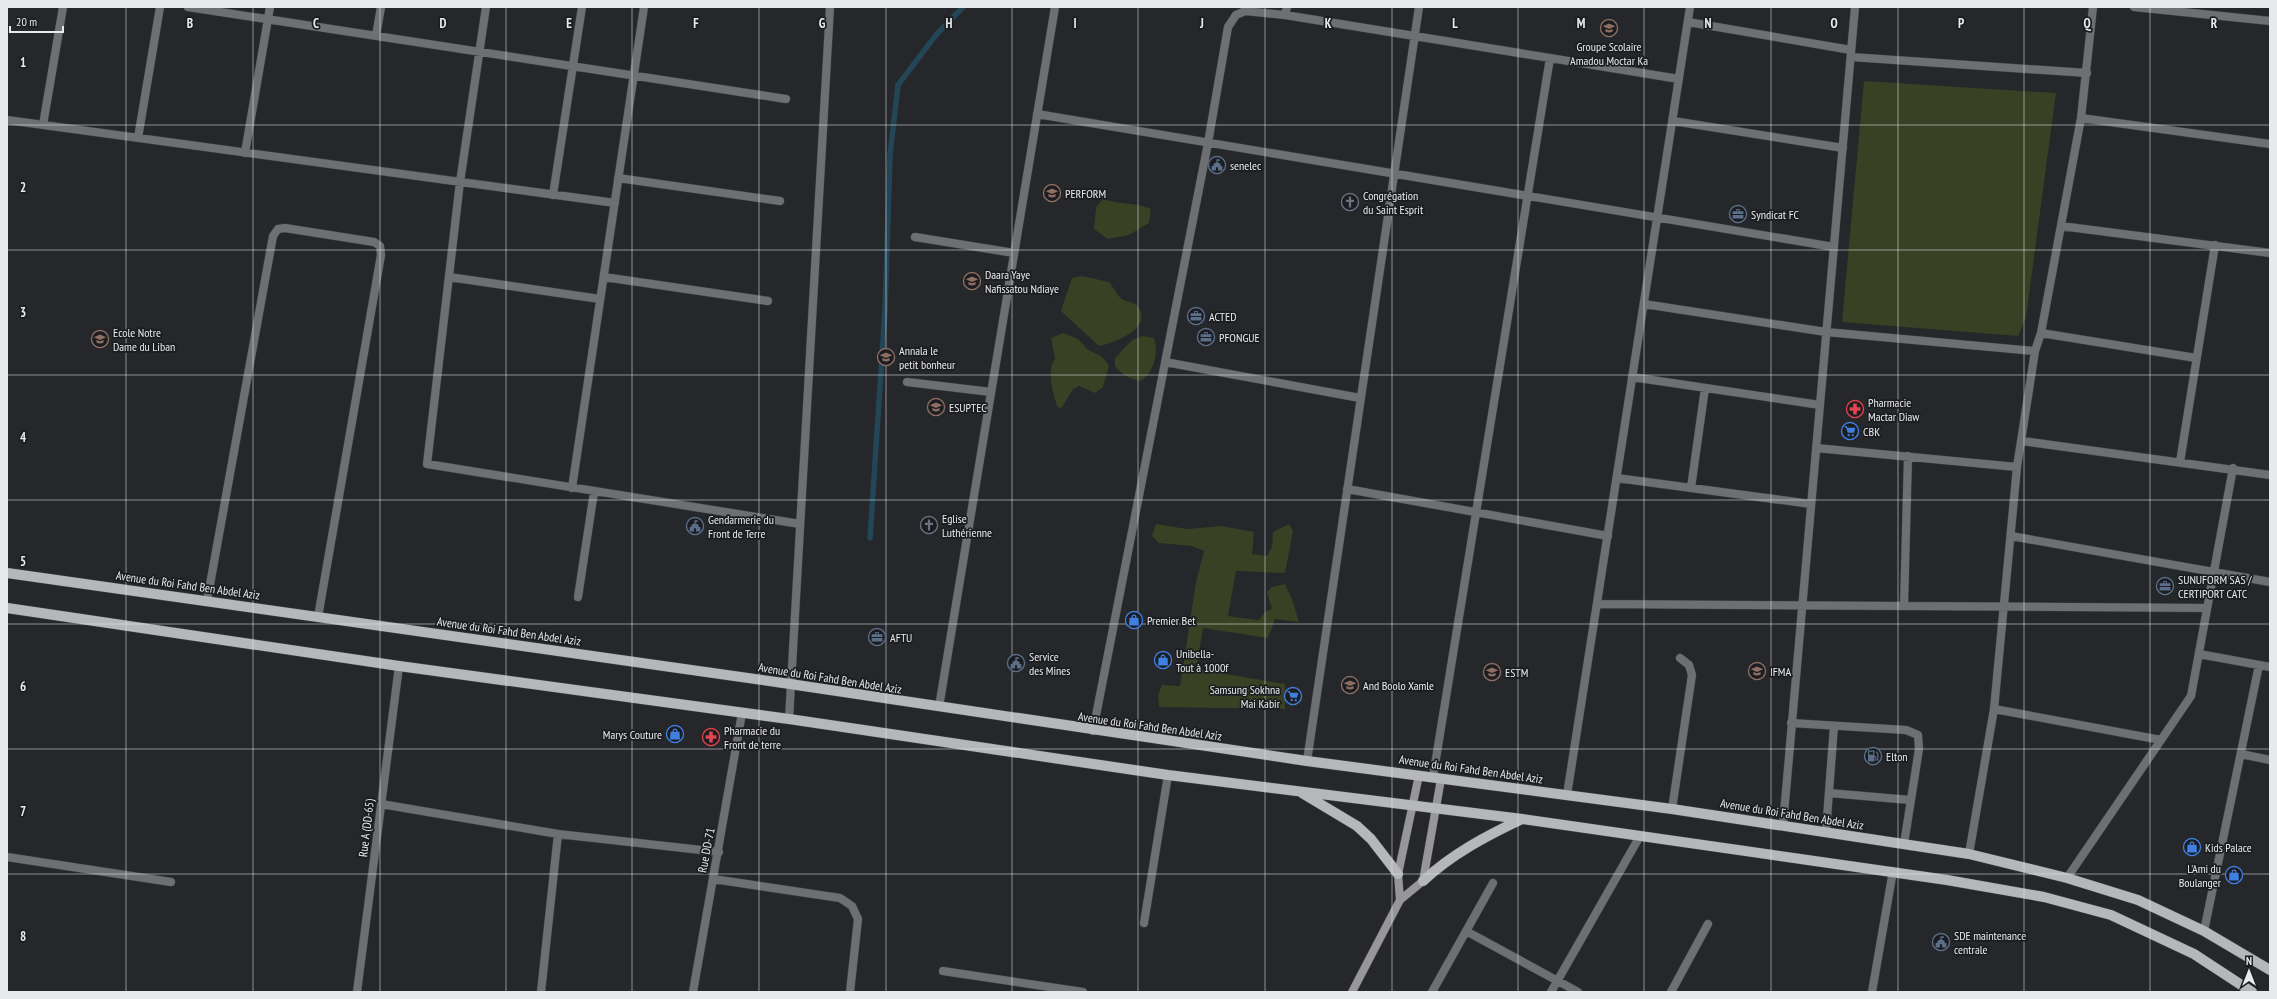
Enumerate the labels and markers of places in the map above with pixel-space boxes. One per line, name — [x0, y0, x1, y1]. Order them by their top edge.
school or university icon: Groupe Scolaire Amadou Moctar Ka — [1599, 18, 1619, 38]
place label: Groupe Scolaire Amadou Moctar Ka — [1570, 39, 1648, 68]
public building icon: senelec — [1207, 155, 1227, 175]
place label: senelec — [1230, 158, 1262, 173]
school or university icon: PERFORM — [1042, 183, 1062, 203]
place label: PERFORM — [1065, 186, 1106, 201]
place label: Congrégation du Saint Esprit — [1363, 188, 1424, 217]
church icon: Congrégation du Saint Esprit — [1340, 192, 1360, 212]
office icon: Syndicat FC — [1728, 204, 1748, 224]
place label: Syndicat FC — [1751, 207, 1800, 222]
place label: Daara Yaye Nafissatou Ndiaye — [985, 267, 1059, 296]
school or university icon: Daara Yaye Nafissatou Ndiaye — [962, 271, 982, 291]
office icon: ACTED — [1186, 306, 1206, 326]
place label: ACTED — [1209, 309, 1236, 324]
place label: Ecole Notre Dame du Liban — [113, 325, 175, 354]
office icon: PFONGUE — [1196, 327, 1216, 347]
school or university icon: Ecole Notre Dame du Liban — [90, 329, 110, 349]
place label: PFONGUE — [1219, 330, 1260, 345]
place label: Annala le petit bonheur — [899, 343, 956, 372]
school or university icon: Annala le petit bonheur — [876, 347, 896, 367]
place label: Pharmacie Mactar Diaw — [1868, 395, 1920, 424]
school or university icon: ESUPTEC — [926, 397, 946, 417]
pharmacy icon: Pharmacie Mactar Diaw — [1845, 399, 1865, 419]
place label: ESUPTEC — [949, 400, 987, 415]
supermarket icon: CBK — [1840, 421, 1860, 441]
place label: CBK — [1863, 424, 1880, 439]
place label: Eglise Luthérienne — [942, 511, 992, 540]
place label: Gendarmerie du Front de Terre — [708, 512, 774, 541]
church icon: Eglise Luthérienne — [919, 515, 939, 535]
public building icon: Gendarmerie du Front de Terre — [685, 516, 705, 536]
place label: SUNUFORM SAS / CERTIPORT CATC — [2178, 572, 2252, 601]
office icon: SUNUFORM SAS / CERTIPORT CATC — [2155, 576, 2175, 596]
shop icon: Premier Bet — [1124, 610, 1144, 630]
place label: Premier Bet — [1147, 613, 1196, 628]
office icon: AFTU — [867, 627, 887, 647]
place label: AFTU — [890, 630, 912, 645]
place label: Unibella- Tout à 1000f — [1176, 646, 1229, 675]
place label: Service des Mines — [1029, 649, 1070, 678]
shop icon: Unibella- Tout à 1000f — [1153, 650, 1173, 670]
public building icon: Service des Mines — [1006, 653, 1026, 673]
school or university icon: IFMA — [1747, 661, 1767, 681]
school or university icon: ESTM — [1482, 662, 1502, 682]
place label: IFMA — [1770, 664, 1791, 679]
place label: ESTM — [1505, 665, 1528, 680]
school or university icon: And Boolo Xamle — [1340, 675, 1360, 695]
place label: And Boolo Xamle — [1363, 678, 1434, 693]
place label: Samsung Sokhna Mai Kabir — [1210, 682, 1281, 711]
supermarket icon: Samsung Sokhna Mai Kabir — [1283, 686, 1303, 706]
place label: Pharmacie du Front de terre — [724, 723, 781, 752]
shop icon: Marys Couture — [665, 724, 685, 744]
place label: Marys Couture — [603, 727, 662, 742]
pharmacy icon: Pharmacie du Front de terre — [701, 727, 721, 747]
fuel station icon: Elton — [1863, 746, 1883, 766]
place label: Elton — [1886, 749, 1908, 764]
shop icon: Kids Palace — [2182, 837, 2202, 857]
place label: Kids Palace — [2205, 840, 2252, 855]
place label: L'Ami du Boulanger — [2179, 861, 2222, 890]
shop icon: L'Ami du Boulanger — [2224, 865, 2244, 885]
place label: SDE maintenance centrale — [1954, 928, 2026, 957]
public building icon: SDE maintenance centrale — [1931, 932, 1951, 952]

